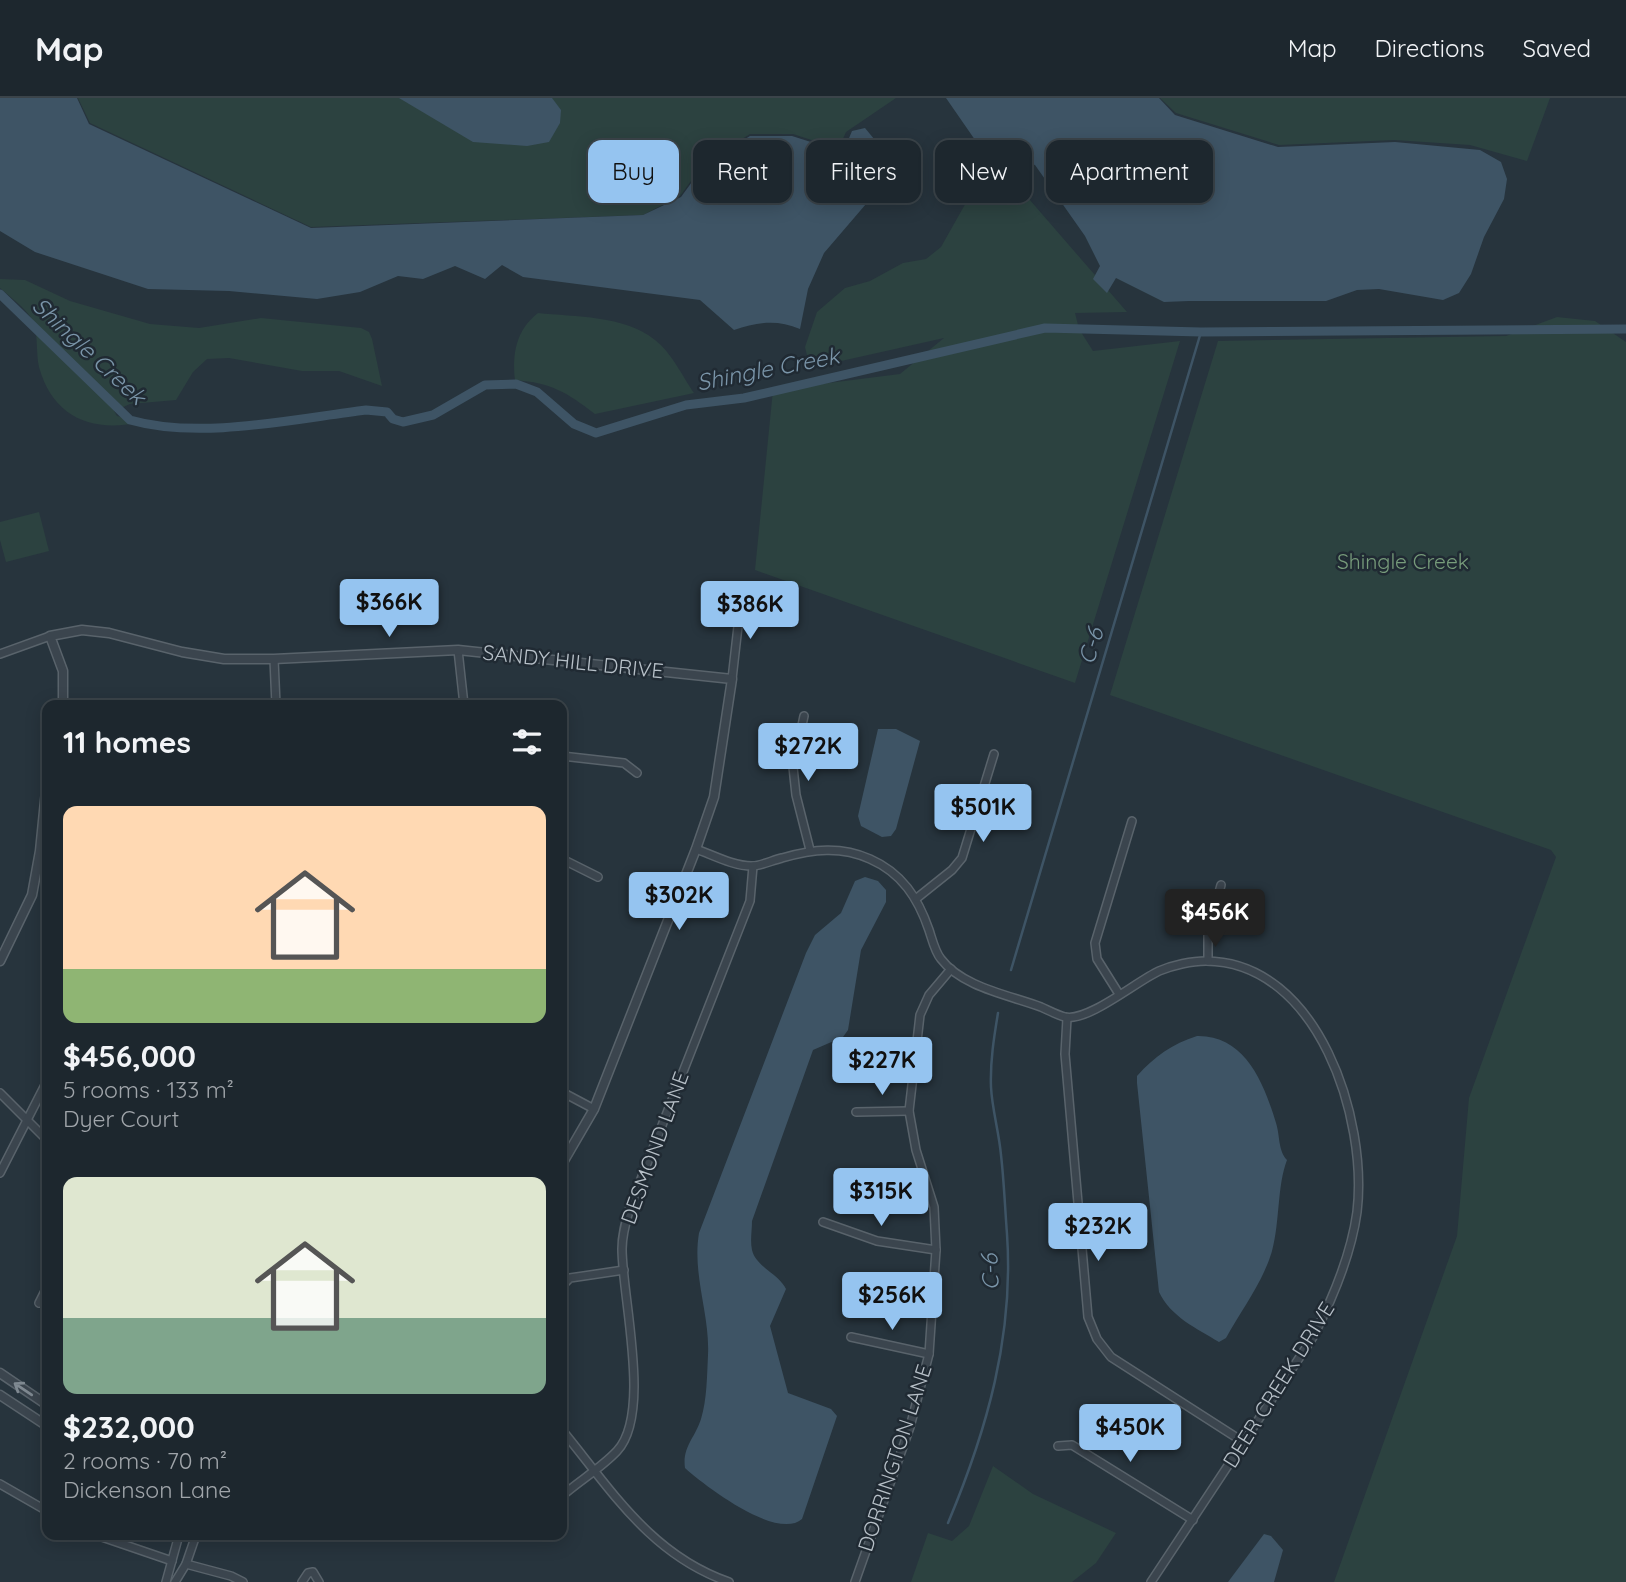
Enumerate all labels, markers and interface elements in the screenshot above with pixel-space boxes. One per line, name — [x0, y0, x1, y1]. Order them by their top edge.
text: Map — [35, 28, 103, 69]
text: Map — [1288, 33, 1337, 63]
text: Directions — [1375, 33, 1485, 63]
text: Saved — [1523, 33, 1591, 63]
chip: Buy — [588, 140, 679, 203]
chip: Rent — [693, 140, 792, 203]
chip: Filters — [806, 140, 921, 203]
chip: New — [935, 140, 1032, 203]
chip: Apartment — [1046, 140, 1213, 203]
water label: Shingle Creek — [27, 291, 153, 412]
water label: Shingle Creek — [694, 340, 843, 397]
park label: Shingle Creek — [1337, 548, 1469, 574]
pin: $366K — [340, 580, 438, 639]
pin: $386K — [701, 582, 799, 641]
text: $366K — [356, 587, 422, 616]
text: $386K — [717, 589, 783, 618]
water label: C-6 — [1071, 623, 1110, 667]
street label: SANDY HILL DRIVE — [482, 639, 665, 683]
text: 11 homes — [63, 723, 191, 761]
icon: filters — [508, 723, 546, 761]
pin: $272K — [759, 724, 857, 783]
text: $272K — [774, 731, 842, 760]
pin: $501K — [934, 784, 1032, 844]
text: $501K — [950, 792, 1016, 821]
icon: home — [242, 852, 368, 978]
pin: $302K — [630, 872, 728, 932]
text: $302K — [645, 880, 713, 909]
pin: $456K — [1166, 890, 1264, 949]
text: $456K — [1181, 897, 1249, 926]
text: $456,000 — [63, 1037, 196, 1075]
pin: $227K — [833, 1038, 931, 1097]
text: $227K — [848, 1045, 916, 1074]
street label: DESMOND LANE — [614, 1068, 694, 1227]
text: 5 rooms · 133 m² — [63, 1075, 234, 1104]
text: Dyer Court — [63, 1104, 179, 1133]
pin: $315K — [832, 1168, 930, 1228]
text: $315K — [849, 1176, 913, 1205]
pin: $232K — [1049, 1204, 1147, 1263]
text: $232K — [1064, 1211, 1132, 1240]
icon: home — [242, 1223, 368, 1349]
water label: C-6 — [974, 1252, 1005, 1291]
pin: $256K — [843, 1272, 941, 1332]
text: $256K — [858, 1280, 926, 1309]
street label: DEER CREEK DRIVE — [1217, 1297, 1340, 1472]
street label: DORRINGTON LANE — [852, 1361, 937, 1555]
one-way arrow — [14, 1382, 34, 1396]
pin: $450K — [1081, 1404, 1179, 1464]
text: $232,000 — [63, 1408, 195, 1446]
text: $450K — [1095, 1412, 1165, 1441]
text: 2 rooms · 70 m² — [63, 1446, 227, 1475]
text: Dickenson Lane — [63, 1475, 231, 1504]

